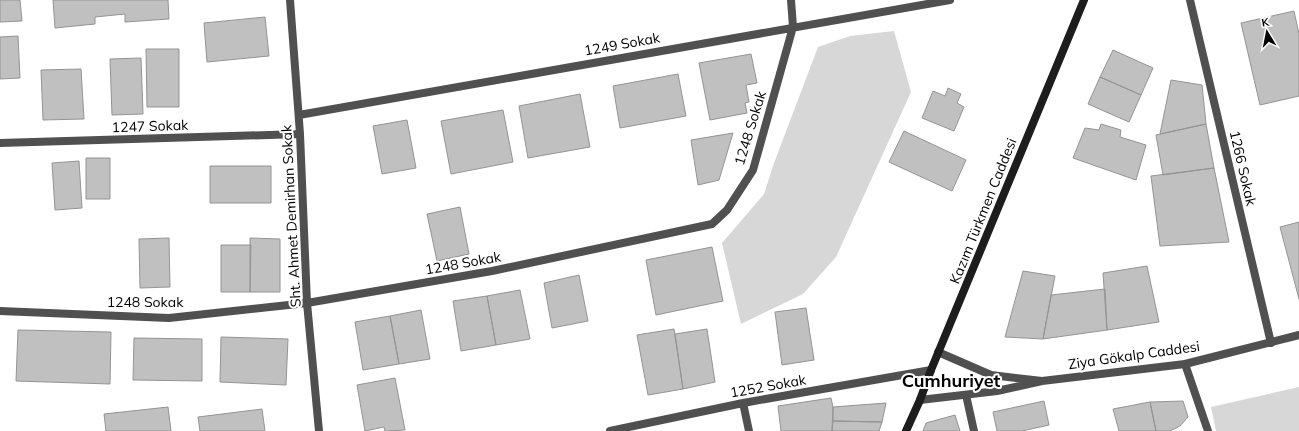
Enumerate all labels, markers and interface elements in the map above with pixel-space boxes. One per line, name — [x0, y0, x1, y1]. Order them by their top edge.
north arrow — [1247, 12, 1287, 52]
text: K — [1260, 15, 1271, 30]
street label: 1249 Sokak — [583, 28, 662, 60]
street label: 1248 Sokak — [730, 88, 770, 167]
street label: 1247 Sokak — [111, 116, 189, 136]
street label: Sht. Ahmet Demirhan Sokak — [277, 124, 305, 308]
street label: 1266 Sokak — [1226, 129, 1261, 208]
street label: Kazım Türkmen Caddesi — [945, 135, 1021, 287]
street label: 1248 Sokak — [424, 247, 503, 279]
street label: 1248 Sokak — [107, 293, 184, 311]
street label: Ziya Gökalp Caddesi — [1067, 337, 1201, 373]
district label: Cumhuriyet — [902, 369, 1000, 392]
street label: 1252 Sokak — [729, 370, 808, 402]

